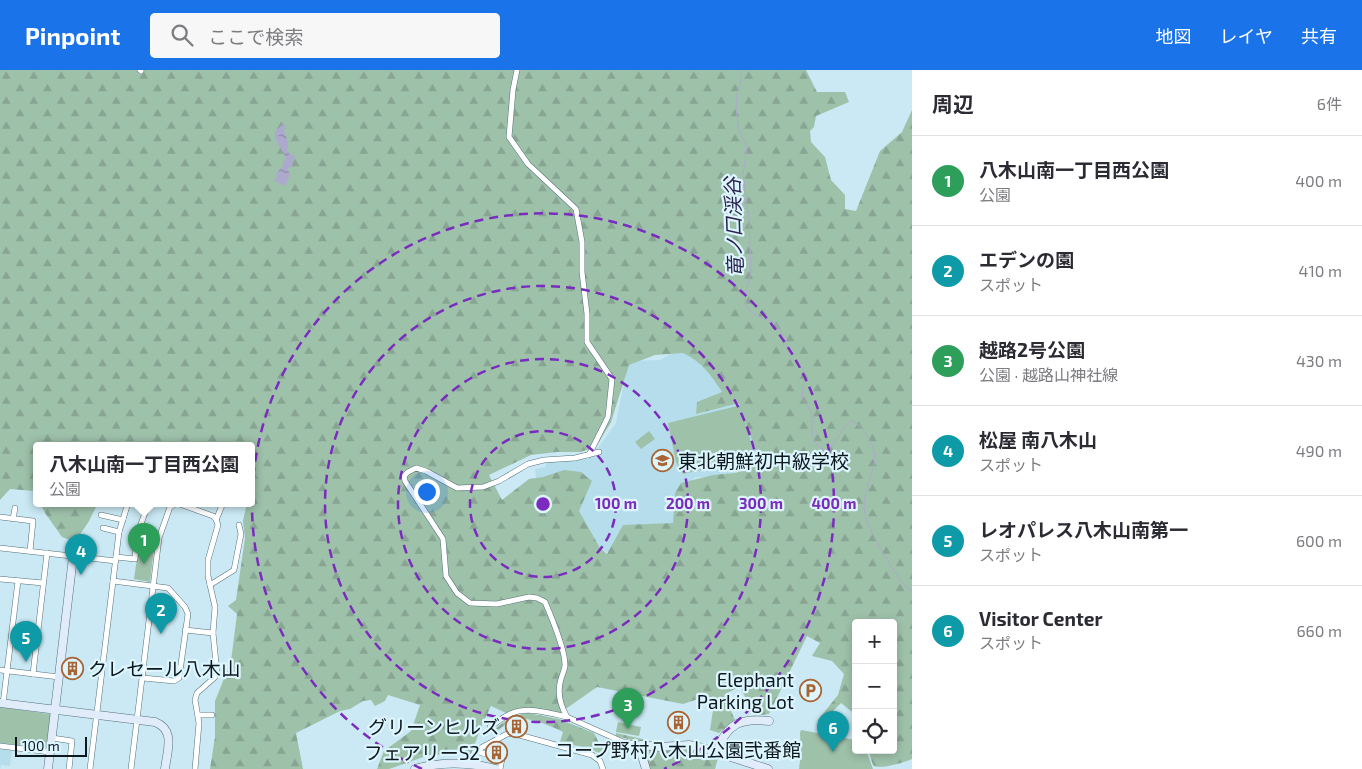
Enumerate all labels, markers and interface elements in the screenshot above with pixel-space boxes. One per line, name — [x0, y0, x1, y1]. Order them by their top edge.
search box — [150, 13, 500, 58]
text: Pinpoint — [25, 21, 120, 50]
icon: search — [168, 21, 196, 49]
text: ここで検索 — [208, 25, 303, 48]
text: 地図 — [1156, 25, 1192, 47]
text: レイヤ — [1220, 25, 1273, 47]
text: 共有 — [1301, 25, 1337, 47]
text: 周辺 — [932, 91, 974, 116]
text: 6件 — [1317, 94, 1342, 113]
text: 八木山南一丁目西公園 — [979, 158, 1169, 181]
text: 1 — [945, 171, 951, 190]
text: 400 m — [1295, 171, 1342, 190]
water label: 竜ノ口渓谷 — [719, 175, 747, 277]
text: 公園 — [979, 185, 1011, 204]
text: エデンの園 — [979, 248, 1074, 271]
text: 2 — [943, 261, 953, 280]
text: 410 m — [1299, 261, 1342, 280]
text: スポット — [979, 275, 1043, 294]
text: 越路2号公園 — [979, 338, 1085, 361]
text: 3 — [943, 351, 953, 370]
text: 430 m — [1296, 351, 1342, 370]
text: 公園 · 越路山神社線 — [979, 365, 1118, 384]
text: 松屋 南八木山 — [979, 428, 1097, 451]
text: 4 — [943, 441, 953, 460]
text: 490 m — [1296, 441, 1342, 460]
popup — [33, 442, 255, 507]
school or university icon: 東北朝鮮初中級学校 — [650, 448, 674, 472]
place label: 東北朝鮮初中級学校 — [678, 449, 849, 472]
text: 八木山南一丁目西公園 — [49, 452, 239, 475]
text: スポット — [979, 455, 1043, 474]
text: 公園 — [49, 479, 81, 498]
your location — [414, 479, 440, 505]
text: 100 m — [595, 494, 637, 512]
text: 200 m — [666, 494, 710, 512]
text: 300 m — [739, 494, 783, 512]
text: 400 m — [812, 494, 856, 512]
centre of rings — [534, 495, 552, 513]
text: レオパレス八木山南第一 — [979, 518, 1188, 541]
pin: 1 — [128, 523, 160, 564]
text: 5 — [944, 531, 952, 550]
text: 600 m — [1296, 531, 1342, 550]
pin: 4 — [65, 534, 97, 575]
text: スポット — [979, 545, 1043, 564]
pin: 2 — [145, 593, 177, 634]
text: Visitor Center — [979, 607, 1103, 630]
map controls — [852, 619, 897, 754]
button: + — [852, 619, 897, 664]
pin: 5 — [10, 621, 42, 662]
text: 6 — [943, 621, 953, 640]
text: 660 m — [1296, 621, 1342, 640]
text: スポット — [979, 633, 1043, 652]
building icon: クレセール八木山 — [60, 656, 84, 680]
place label: クレセール八木山 — [88, 657, 240, 680]
button: − — [852, 664, 897, 709]
place label: Elephant Parking Lot — [697, 668, 794, 713]
parking icon: Elephant Parking Lot — [798, 678, 822, 702]
pin: 3 — [612, 688, 644, 729]
button: locate — [852, 709, 897, 754]
building icon: コープ野村八木山公園弐番館 — [666, 711, 690, 735]
pin: 6 — [817, 711, 849, 752]
building icon: グリーンヒルズ — [504, 714, 528, 738]
place label: グリーンヒルズ — [368, 715, 500, 738]
scale bar — [15, 734, 88, 757]
text: 100 m — [22, 737, 60, 754]
place label: コープ野村八木山公園弐番館 — [555, 738, 801, 761]
building icon: フェアリーS2 — [484, 740, 508, 764]
place label: フェアリーS2 — [364, 741, 480, 764]

